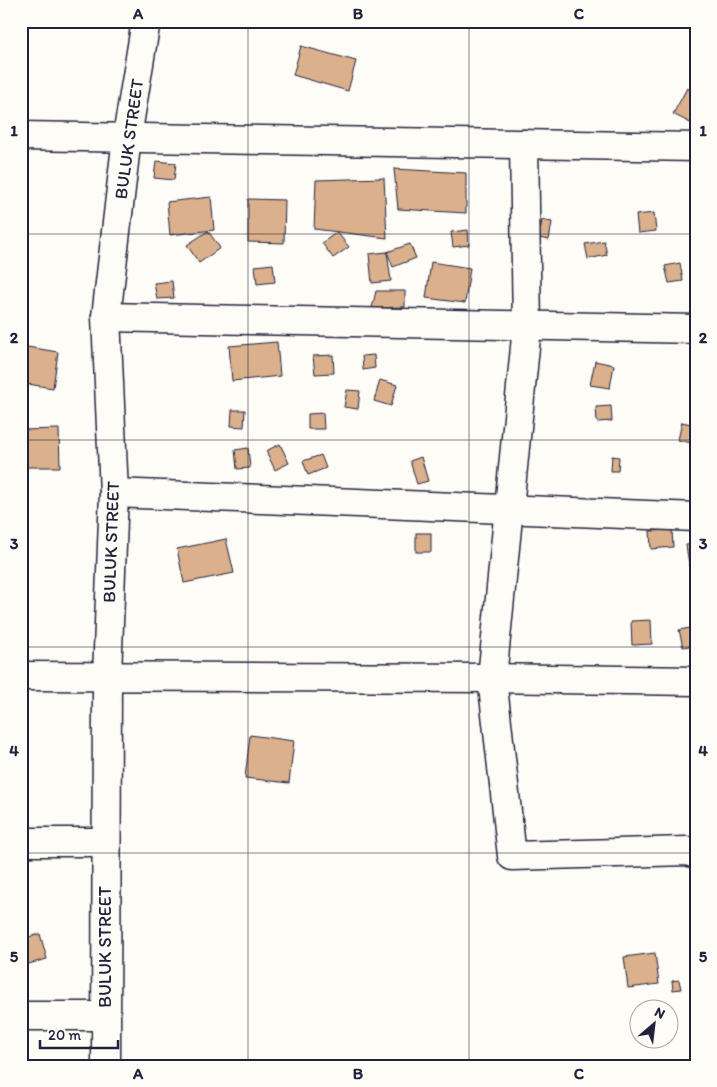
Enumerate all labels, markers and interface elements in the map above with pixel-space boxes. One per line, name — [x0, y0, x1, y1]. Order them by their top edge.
text: A — [132, 4, 144, 23]
text: B — [353, 4, 364, 23]
text: C — [574, 4, 585, 23]
street label: BULUK STREET — [110, 77, 148, 201]
text: 1 — [10, 121, 18, 140]
text: 1 — [699, 121, 707, 140]
text: 2 — [10, 328, 19, 347]
text: 2 — [699, 328, 708, 347]
street label: BULUK STREET — [98, 481, 124, 603]
text: 3 — [10, 534, 19, 553]
text: 3 — [699, 534, 708, 553]
text: 4 — [9, 741, 19, 760]
text: 4 — [698, 741, 708, 760]
street label: BULUK STREET — [94, 886, 116, 1008]
text: 5 — [10, 947, 19, 966]
text: 5 — [699, 947, 708, 966]
north arrow — [630, 1000, 680, 1050]
text: N — [652, 1003, 668, 1023]
scale bar — [40, 1017, 118, 1049]
text: 20 m — [48, 1026, 82, 1044]
text: A — [132, 1064, 144, 1083]
text: B — [353, 1064, 364, 1083]
text: C — [574, 1064, 585, 1083]

